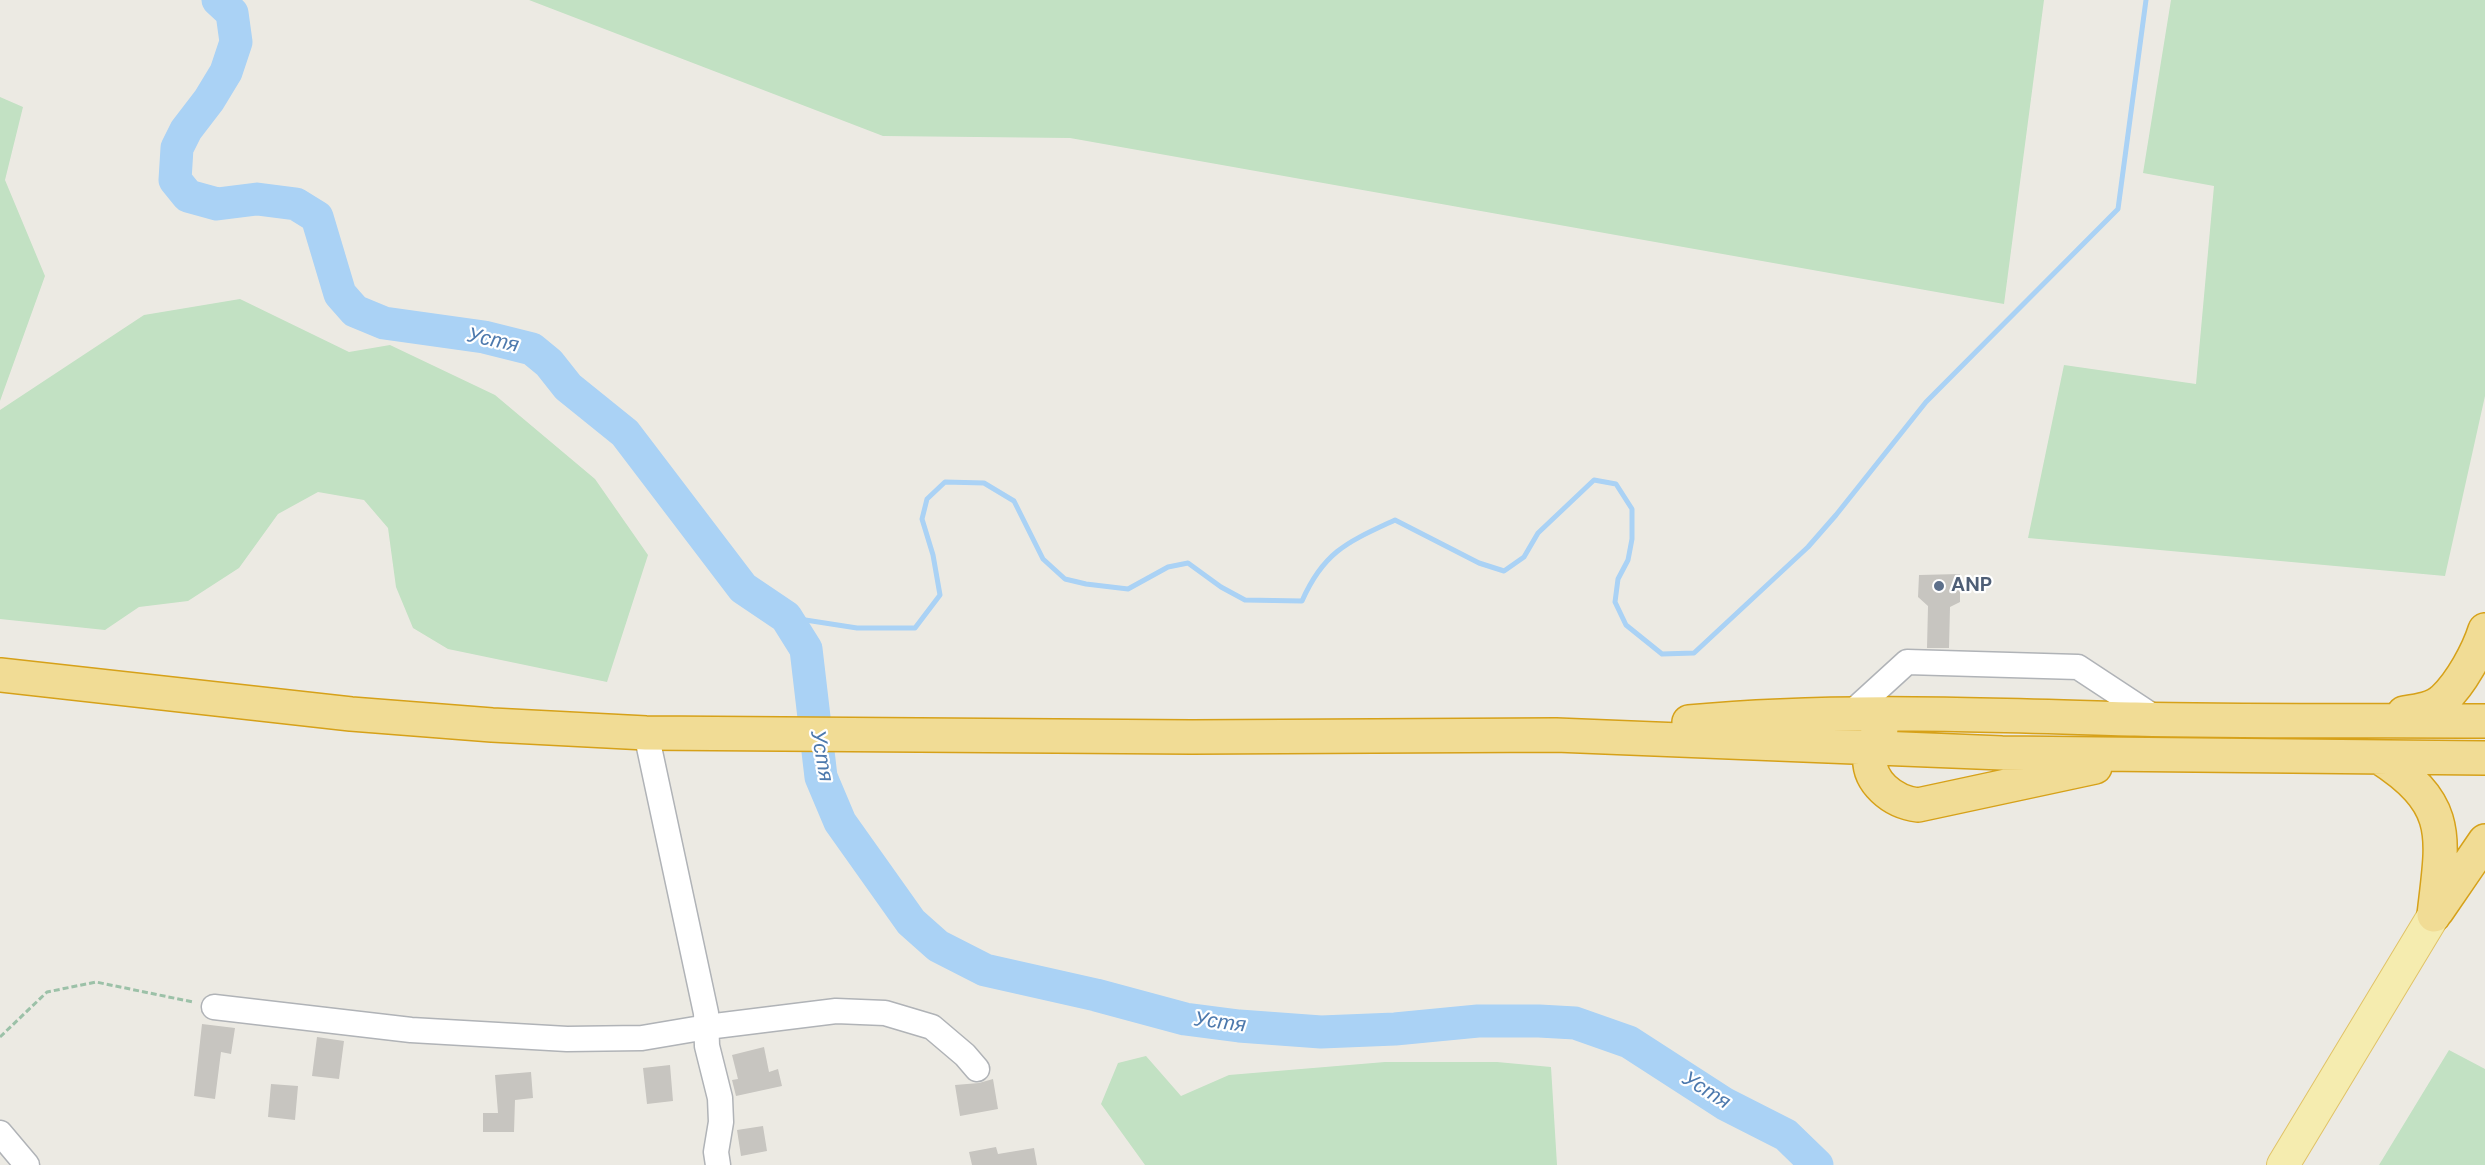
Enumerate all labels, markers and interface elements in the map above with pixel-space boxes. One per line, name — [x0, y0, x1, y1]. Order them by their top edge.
water label: Устя — [465, 323, 521, 359]
place label: ANP — [1951, 574, 1992, 598]
marker: ANP — [1932, 579, 1946, 593]
water label: Устя — [804, 728, 838, 784]
water label: Устя — [1193, 1007, 1247, 1039]
water label: Устя — [1677, 1067, 1735, 1115]

